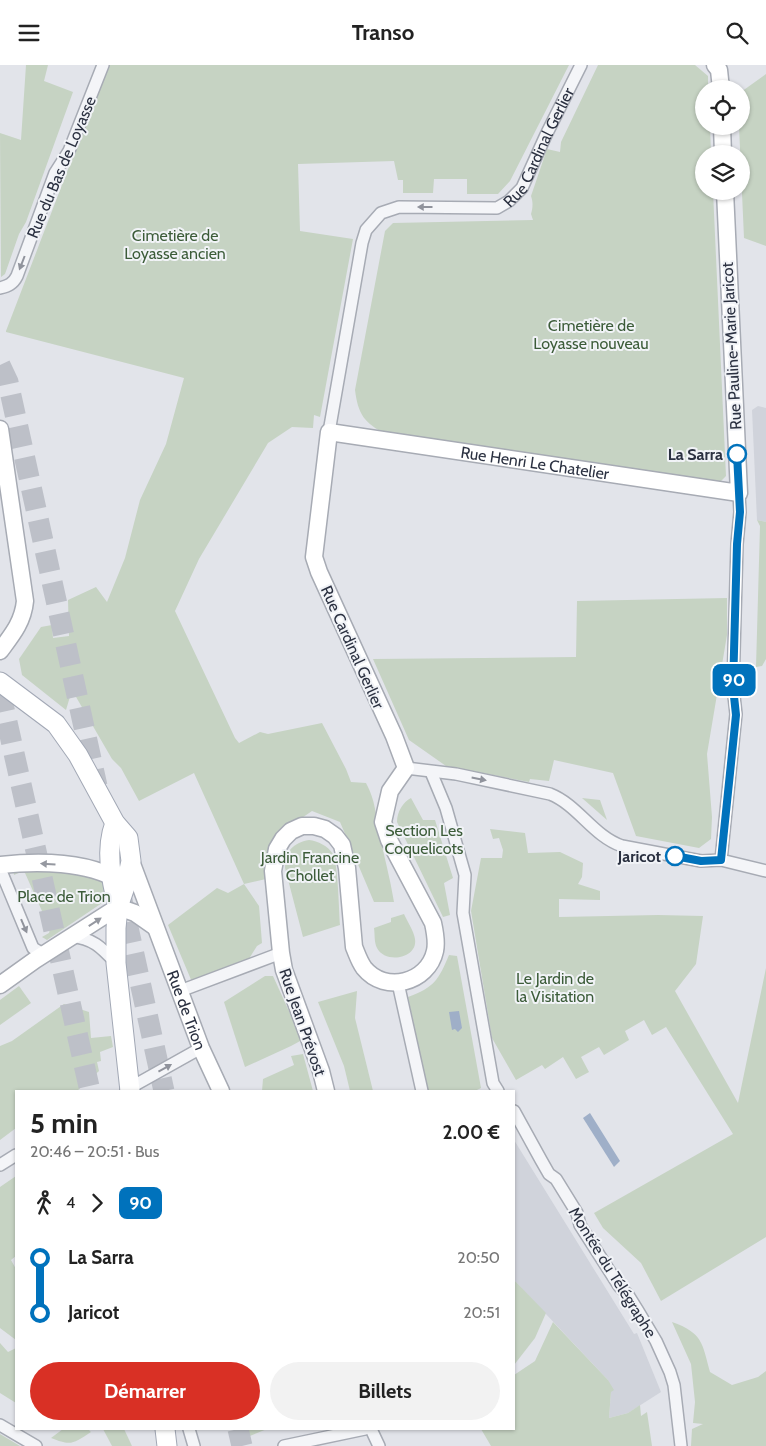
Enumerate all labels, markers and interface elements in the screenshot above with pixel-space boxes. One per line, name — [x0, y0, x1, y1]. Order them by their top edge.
icon: menu — [15, 19, 43, 47]
text: Transo — [352, 19, 414, 46]
icon: search — [723, 19, 751, 47]
map controls — [695, 80, 750, 200]
button: locate — [695, 80, 750, 135]
street label: Rue Cardinal Gerlier — [500, 84, 579, 211]
street label: Rue du Bas de Loyasse — [23, 93, 100, 241]
button: layers — [695, 145, 750, 200]
one-way arrow — [417, 203, 433, 211]
park label: Cimetière de Loyasse ancien — [124, 226, 226, 263]
one-way arrow — [18, 256, 26, 271]
street label: Rue Pauline-Marie Jaricot — [718, 261, 745, 430]
park label: Cimetière de Loyasse nouveau — [533, 316, 649, 353]
street label: Rue Henri Le Chatelier — [459, 443, 611, 484]
marker: La Sarra — [727, 444, 747, 464]
place label: La Sarra — [668, 445, 723, 464]
street label: Rue Cardinal Gerlier — [317, 583, 389, 713]
line badge: 90 — [712, 664, 756, 696]
text: 90 — [723, 669, 745, 691]
one-way arrow — [472, 776, 488, 784]
park label: Section Les Coquelicots — [385, 821, 464, 858]
marker: Jaricot — [665, 846, 685, 866]
place label: Jaricot — [617, 847, 661, 866]
park label: Jardin Francine Chollet — [260, 848, 359, 885]
one-way arrow — [39, 859, 55, 867]
park label: Place de Trion — [17, 887, 111, 906]
one-way arrow — [88, 917, 101, 926]
one-way arrow — [21, 919, 29, 933]
street label: Rue Jean Prévost — [275, 966, 330, 1079]
street label: Rue de Trion — [163, 968, 210, 1053]
park label: Le Jardin de la Visitation — [516, 969, 594, 1006]
one-way arrow — [159, 1063, 172, 1072]
text: 5 min — [30, 1106, 98, 1140]
text: 2.00 € — [443, 1121, 500, 1144]
text: 20:46 – 20:51 · Bus — [30, 1142, 159, 1161]
icon: walk — [30, 1189, 58, 1217]
icon: forward — [83, 1189, 111, 1217]
text: 90 — [129, 1192, 152, 1214]
text: 4 — [66, 1193, 75, 1212]
street label: Montée du Télégraphe — [565, 1203, 660, 1341]
text: La Sarra — [68, 1246, 134, 1269]
text: 20:50 — [457, 1248, 500, 1267]
text: Jaricot — [68, 1301, 119, 1324]
text: 20:51 — [463, 1303, 500, 1322]
button: Démarrer — [30, 1362, 260, 1420]
button: Billets — [270, 1362, 500, 1420]

